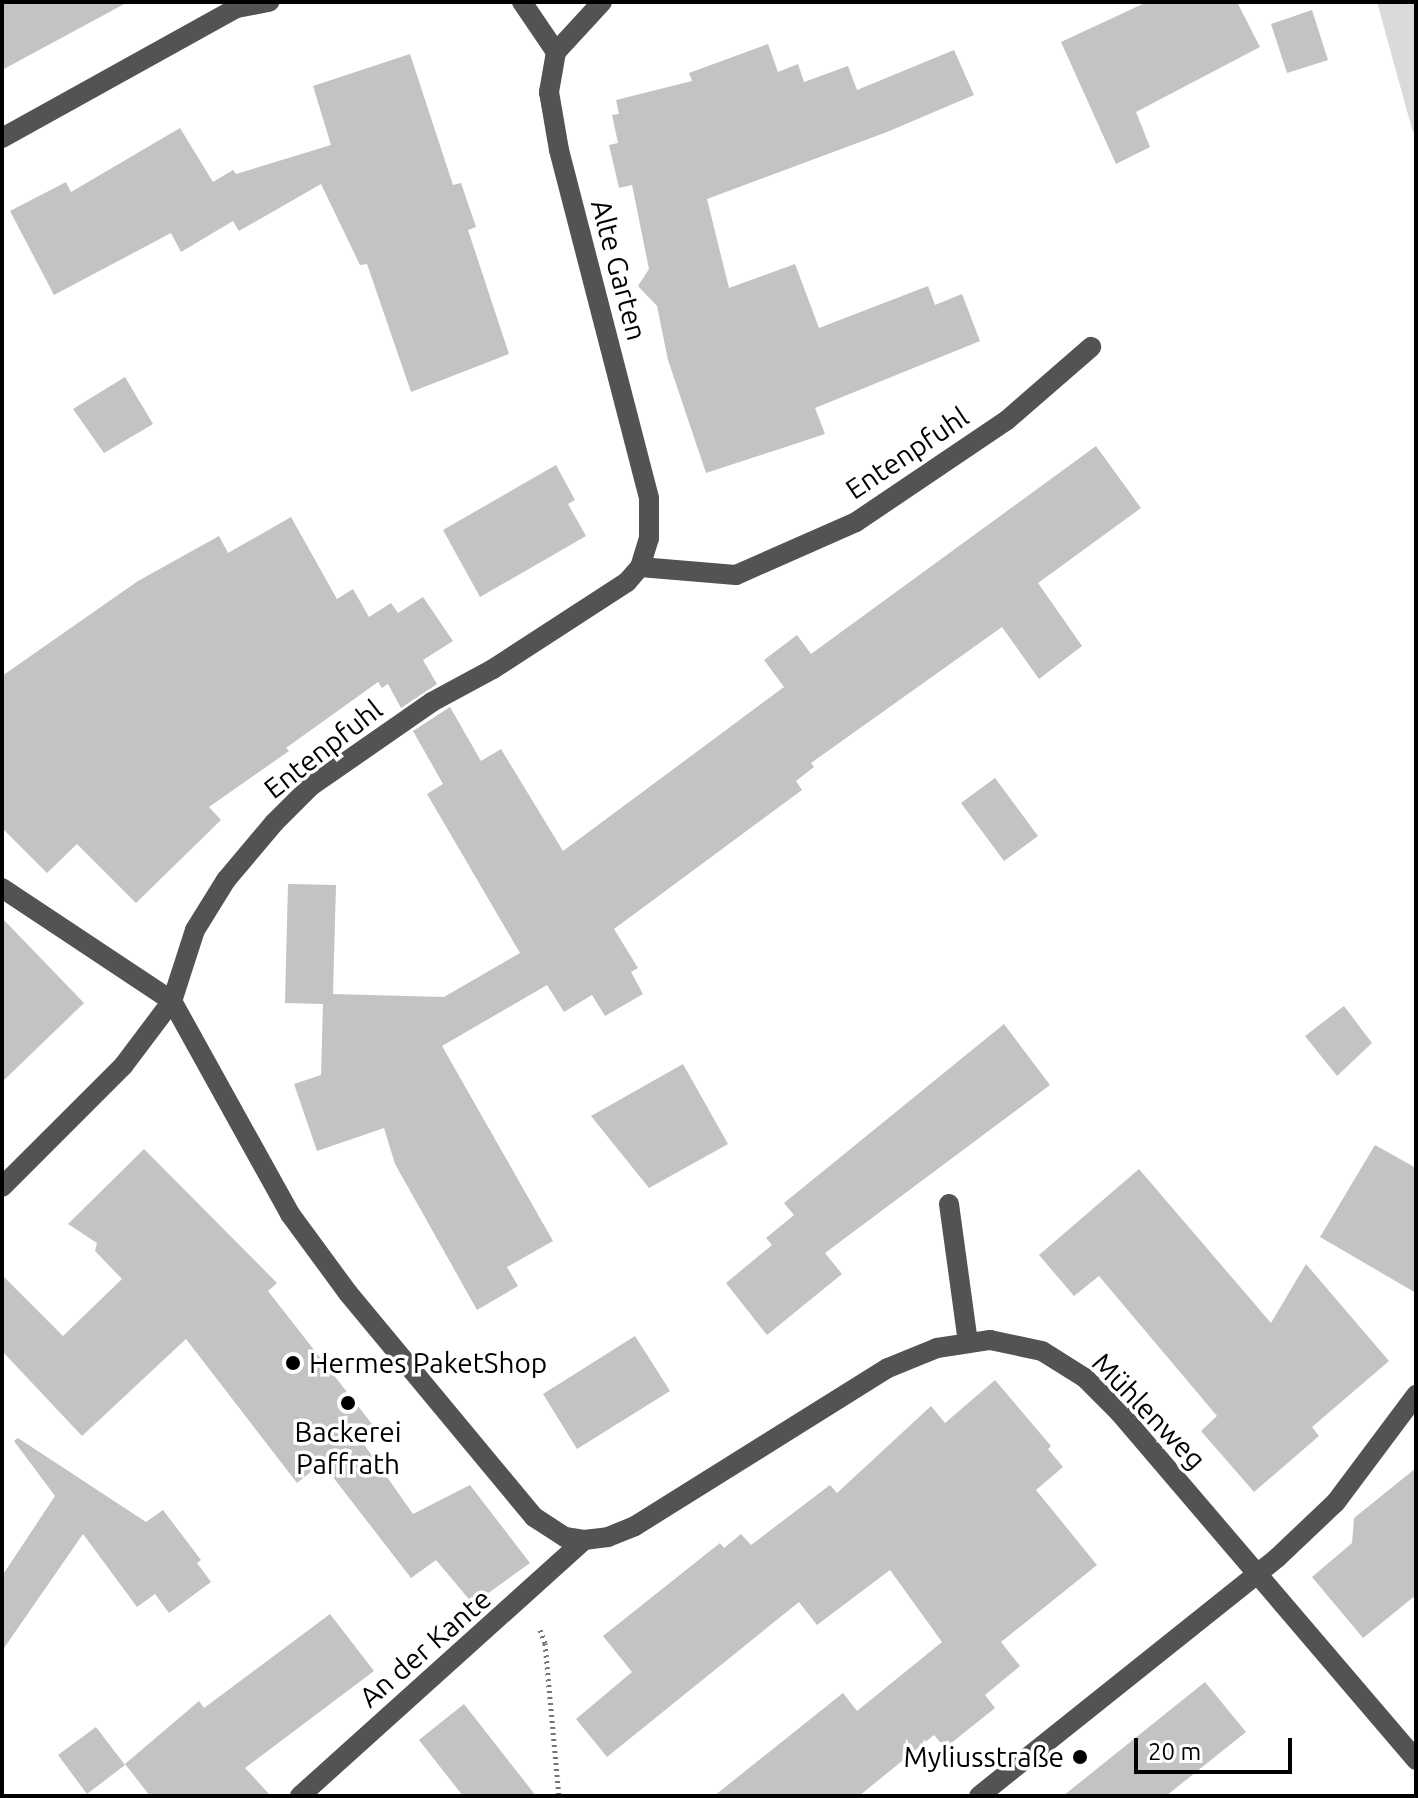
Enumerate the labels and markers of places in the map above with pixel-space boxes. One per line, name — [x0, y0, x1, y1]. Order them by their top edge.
place label: Hermes PaketShop — [309, 1346, 547, 1380]
marker: Hermes PaketShop — [284, 1354, 302, 1372]
marker: Backerei Paffrath — [339, 1394, 357, 1412]
place label: Backerei Paffrath — [294, 1415, 402, 1481]
place label: Myliusstraße — [903, 1740, 1064, 1774]
marker: Myliusstraße — [1071, 1748, 1089, 1766]

